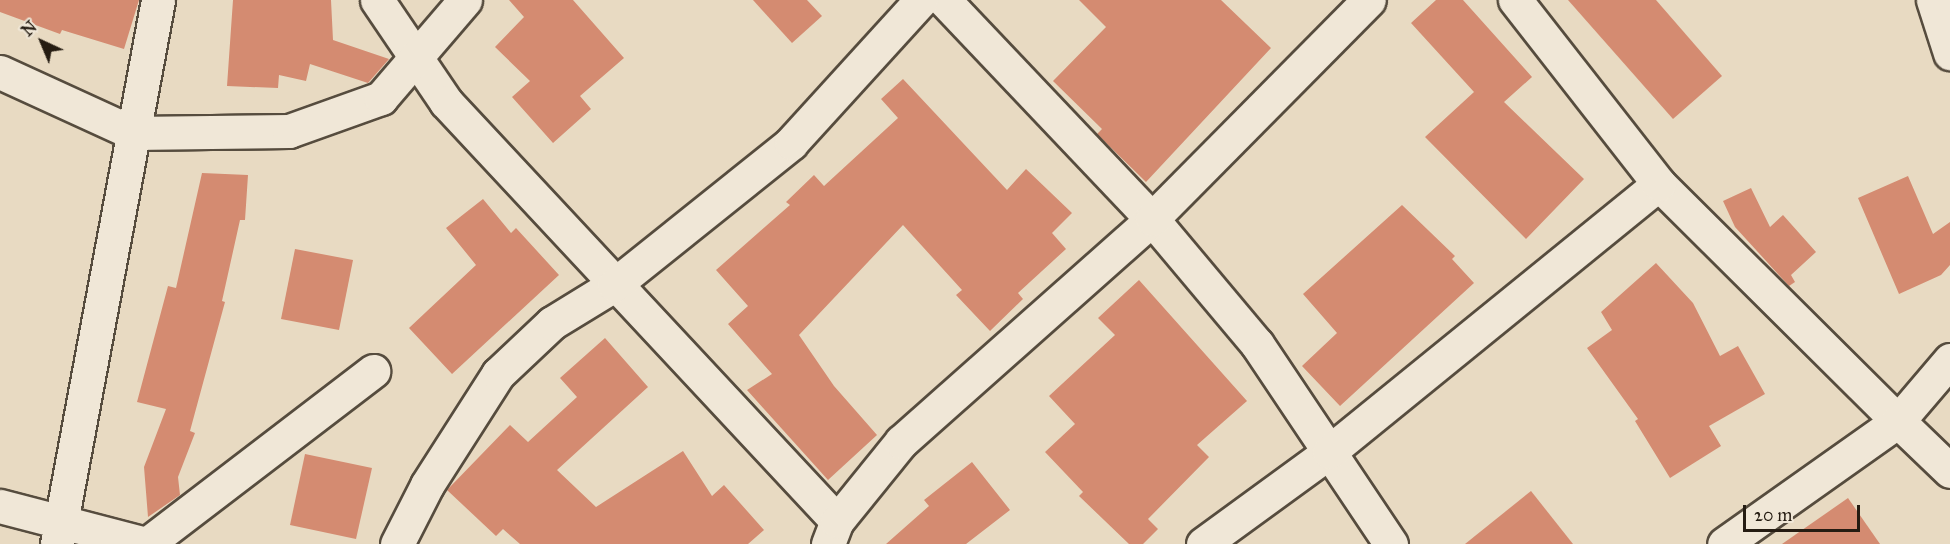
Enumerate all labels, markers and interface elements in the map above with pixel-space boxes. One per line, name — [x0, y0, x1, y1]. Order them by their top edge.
north arrow — [12, 12, 72, 72]
text: N — [18, 17, 41, 40]
scale bar — [1746, 493, 1863, 531]
text: 20 m — [1754, 504, 1792, 526]

